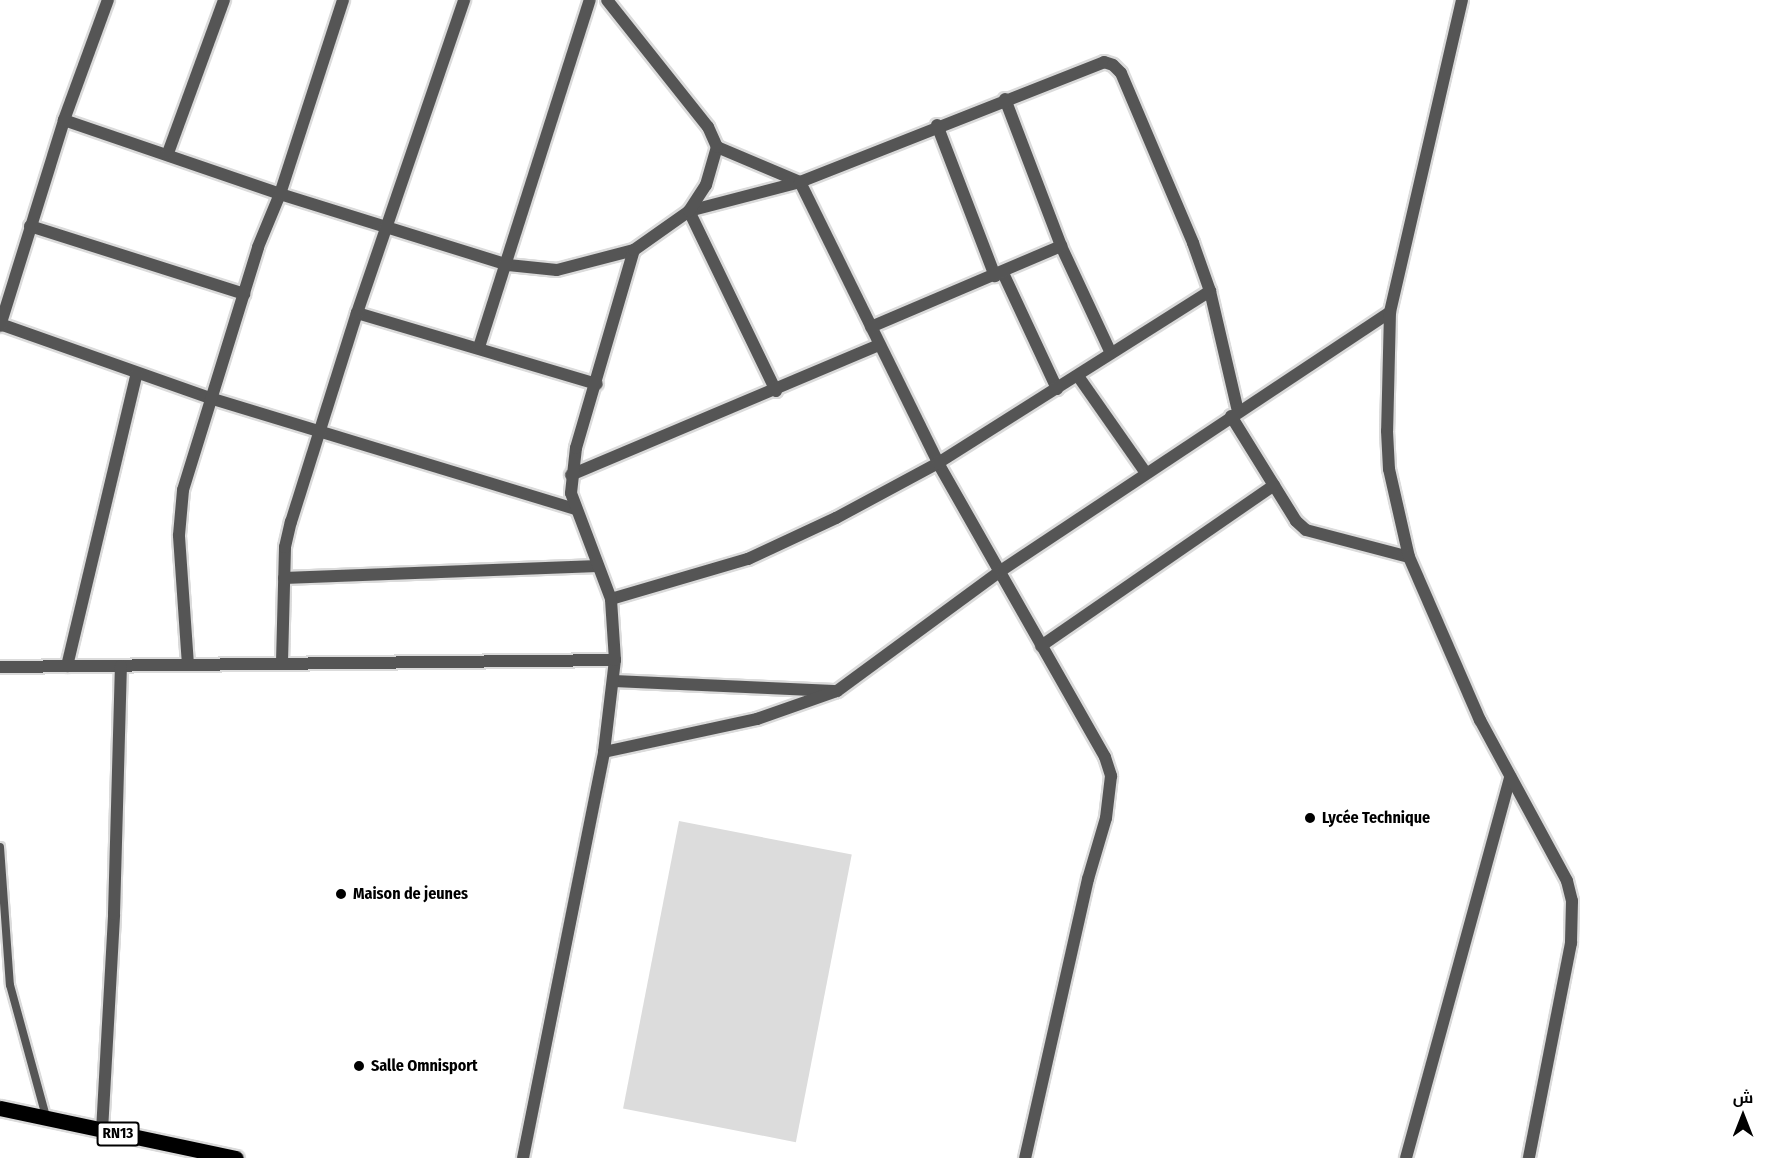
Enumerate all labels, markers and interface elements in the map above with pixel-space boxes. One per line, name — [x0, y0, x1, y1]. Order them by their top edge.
place label: Lycée Technique — [1322, 808, 1430, 828]
marker: Lycée Technique — [1303, 811, 1317, 825]
place label: Maison de jeunes — [353, 884, 468, 904]
marker: Maison de jeunes — [334, 887, 348, 901]
place label: Salle Omnisport — [371, 1056, 478, 1076]
marker: Salle Omnisport — [352, 1059, 366, 1073]
north arrow — [1713, 1086, 1773, 1146]
text: ش — [1733, 1088, 1753, 1107]
road number: RN13 — [96, 1122, 140, 1146]

